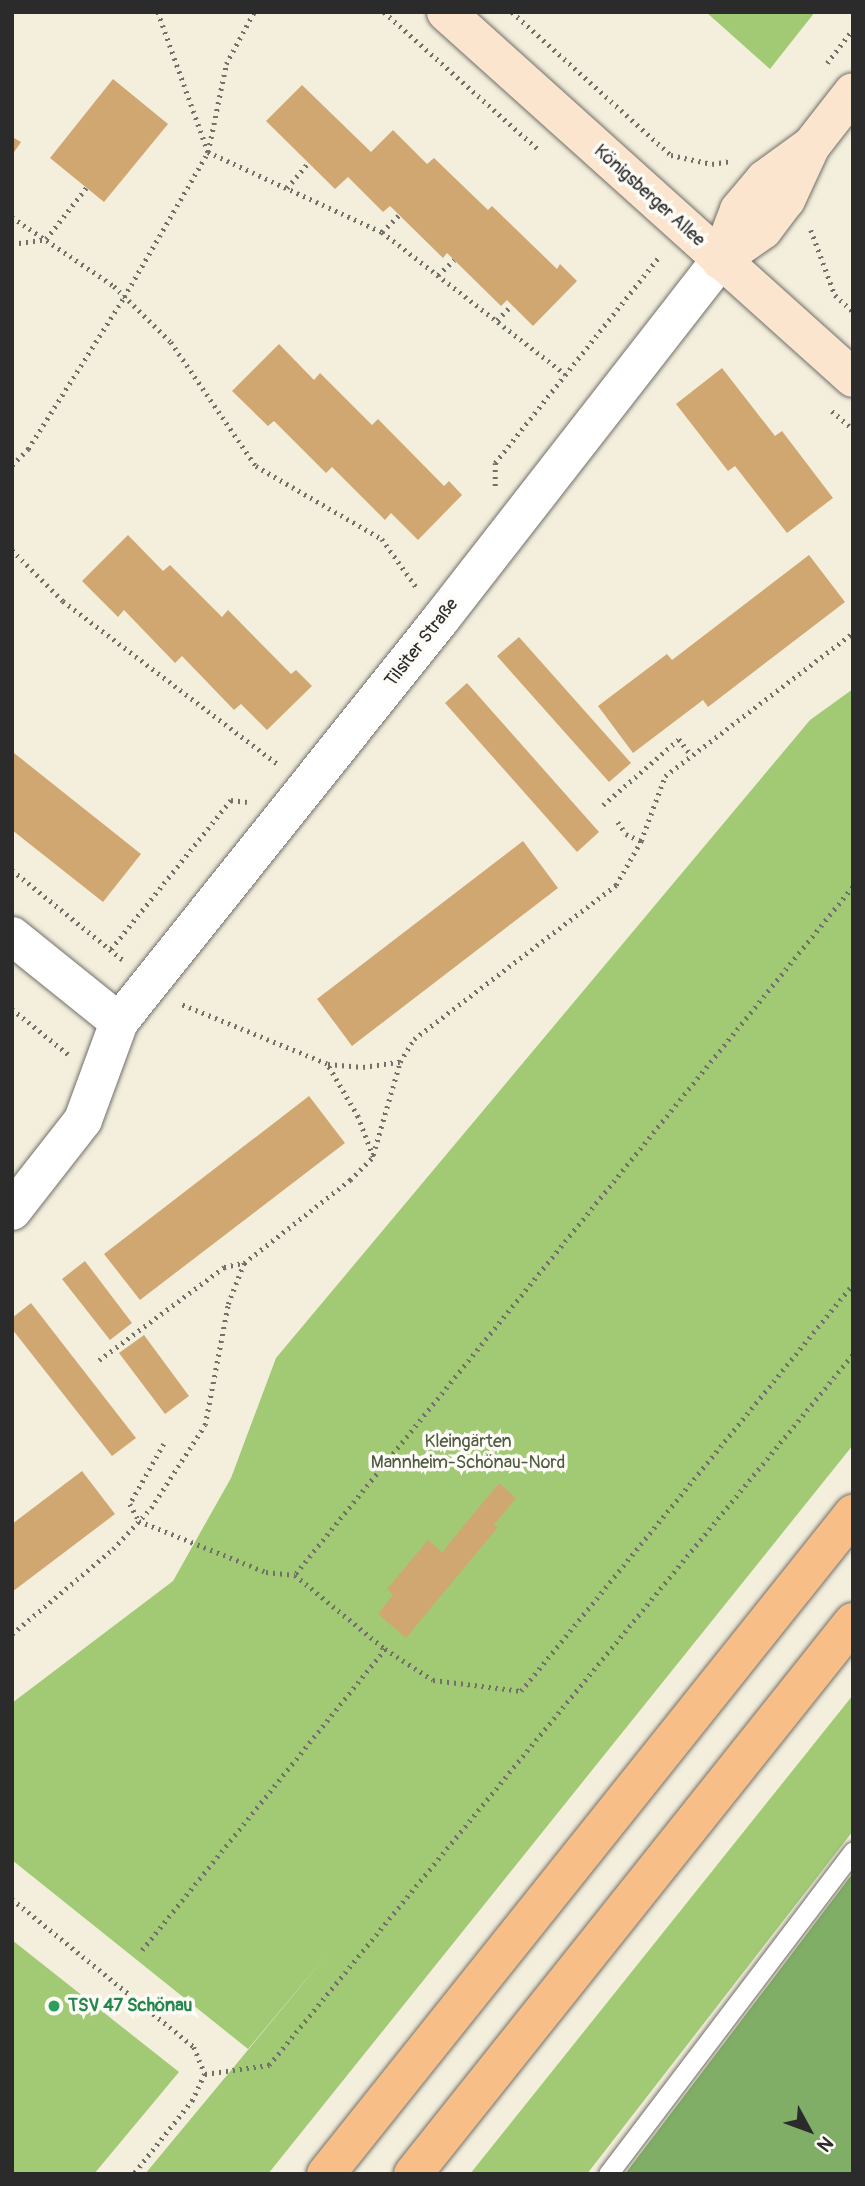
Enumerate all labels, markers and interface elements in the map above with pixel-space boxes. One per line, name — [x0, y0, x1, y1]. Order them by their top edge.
street label: Königsberger Allee — [589, 141, 709, 251]
street label: Tilsiter Straße — [381, 594, 463, 692]
park label: Kleingärten Mannheim-Schönau-Nord — [371, 1432, 565, 1474]
place label: TSV 47 Schönau — [68, 1995, 192, 2017]
marker: TSV 47 Schönau — [46, 1998, 62, 2014]
north arrow — [774, 2095, 844, 2165]
text: N — [812, 2131, 838, 2156]

